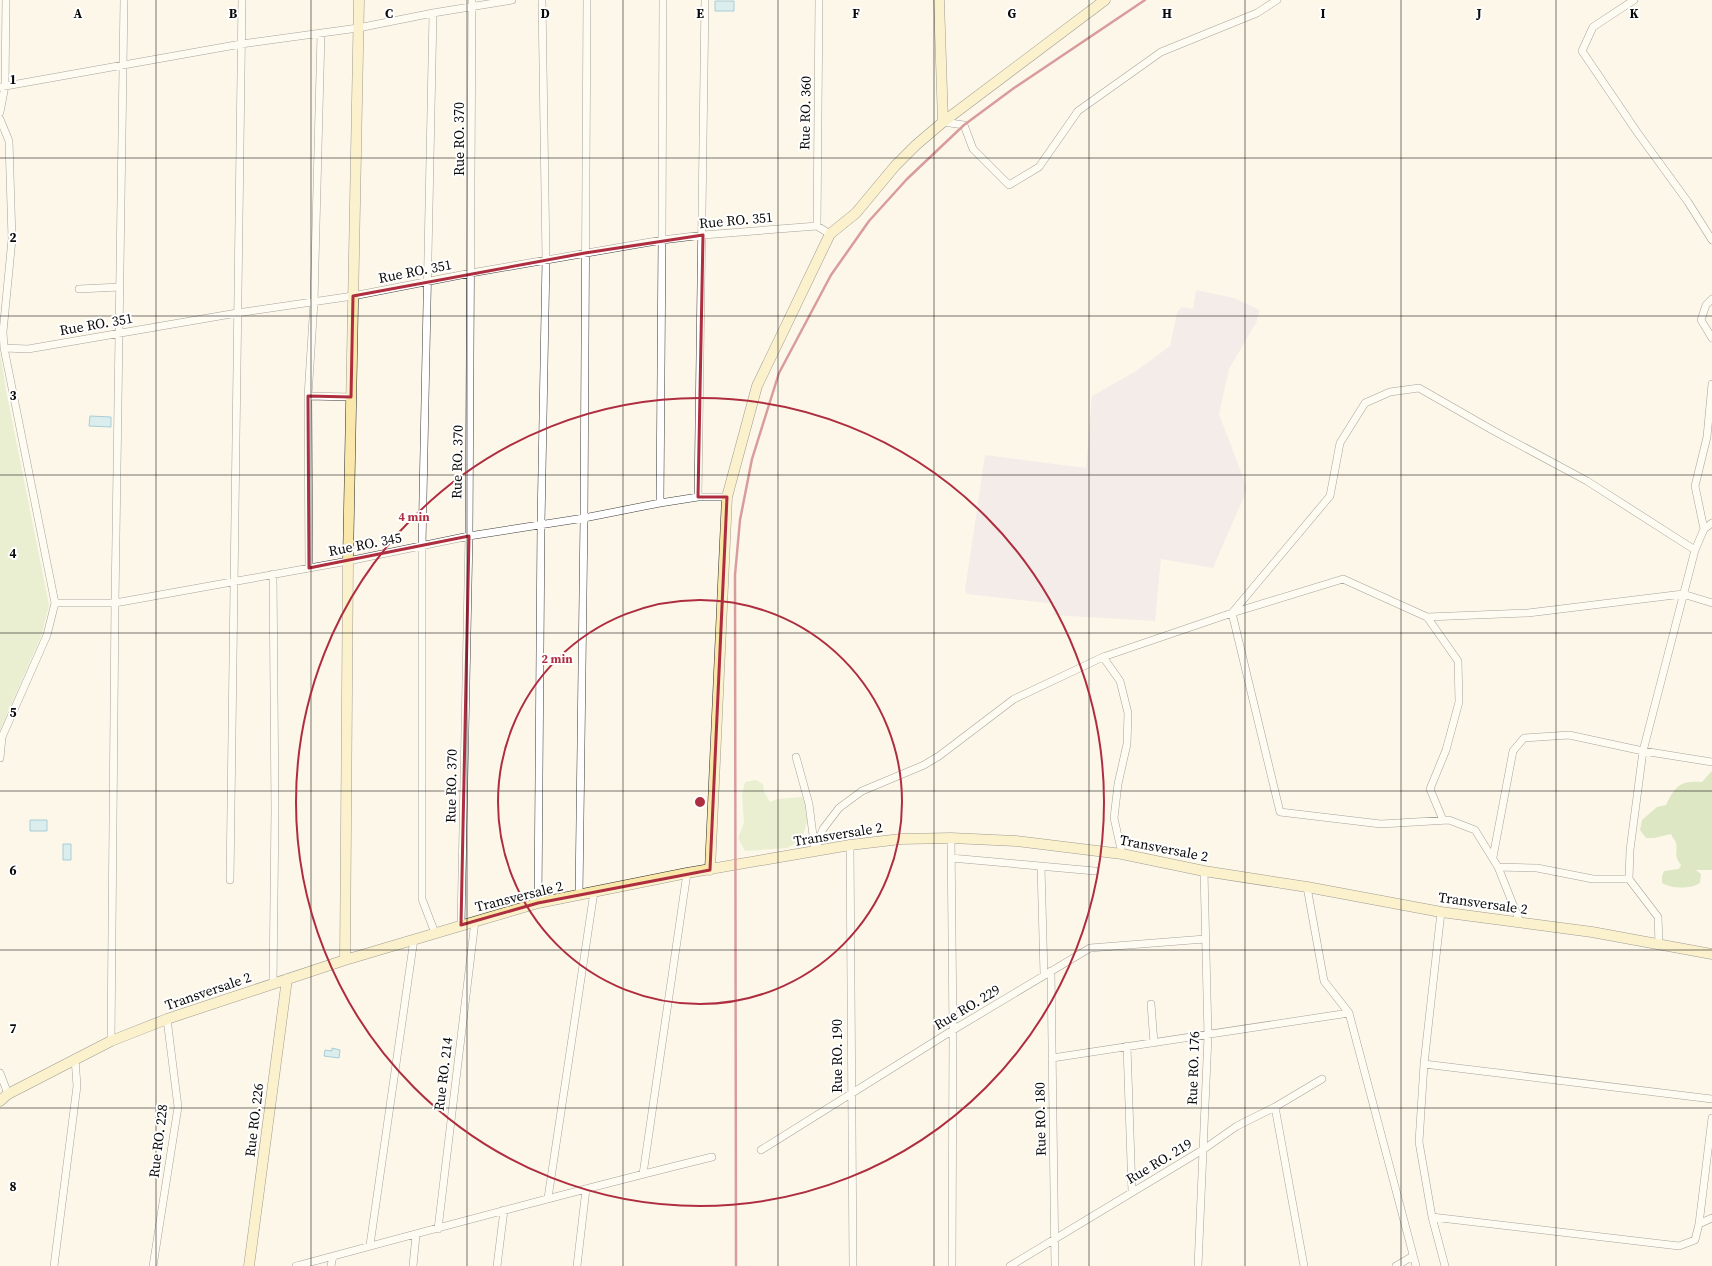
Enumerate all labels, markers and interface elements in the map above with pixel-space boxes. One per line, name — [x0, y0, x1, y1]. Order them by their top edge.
text: A — [74, 5, 83, 22]
text: B — [229, 5, 238, 22]
text: C — [385, 5, 393, 22]
text: D — [540, 5, 550, 22]
text: E — [696, 5, 704, 22]
text: F — [852, 5, 860, 22]
text: G — [1008, 5, 1017, 22]
text: H — [1162, 5, 1172, 22]
text: I — [1320, 5, 1326, 22]
text: J — [1475, 5, 1482, 22]
text: K — [1629, 5, 1639, 22]
text: 1 — [9, 71, 17, 88]
street label: Rue RO. 360 — [794, 76, 816, 150]
street label: Rue RO. 370 — [449, 102, 469, 176]
street label: Rue RO. 351 — [698, 207, 774, 233]
text: 2 — [9, 229, 17, 246]
street label: Rue RO. 351 — [377, 254, 453, 288]
street label: Rue RO. 351 — [58, 308, 134, 340]
text: 3 — [9, 387, 17, 404]
street label: Rue RO. 370 — [446, 425, 468, 499]
text: 4 min — [398, 509, 430, 525]
street label: Rue RO. 345 — [327, 527, 403, 561]
text: 4 — [9, 545, 17, 562]
text: 2 min — [541, 651, 573, 667]
text: 5 — [9, 704, 17, 721]
street label: Rue RO. 370 — [440, 749, 462, 823]
centre of rings — [693, 795, 707, 809]
street label: Transversale 2 — [792, 817, 884, 851]
street label: Transversale 2 — [1118, 830, 1210, 866]
text: 6 — [9, 862, 17, 879]
street label: Transversale 2 — [473, 875, 565, 917]
street label: Transversale 2 — [1437, 887, 1529, 919]
street label: Transversale 2 — [162, 967, 254, 1015]
street label: Rue RO. 229 — [930, 979, 1004, 1035]
street label: Rue RO. 190 — [827, 1019, 847, 1093]
text: 7 — [9, 1020, 17, 1037]
street label: Rue RO. 176 — [1182, 1031, 1204, 1105]
street label: Rue RO. 214 — [429, 1036, 457, 1112]
street label: Rue RO. 226 — [240, 1082, 268, 1158]
street label: Rue RO. 180 — [1029, 1082, 1051, 1156]
street label: Rue RO. 228 — [144, 1103, 172, 1179]
street label: Rue RO. 219 — [1122, 1133, 1196, 1189]
text: 8 — [9, 1178, 17, 1195]

